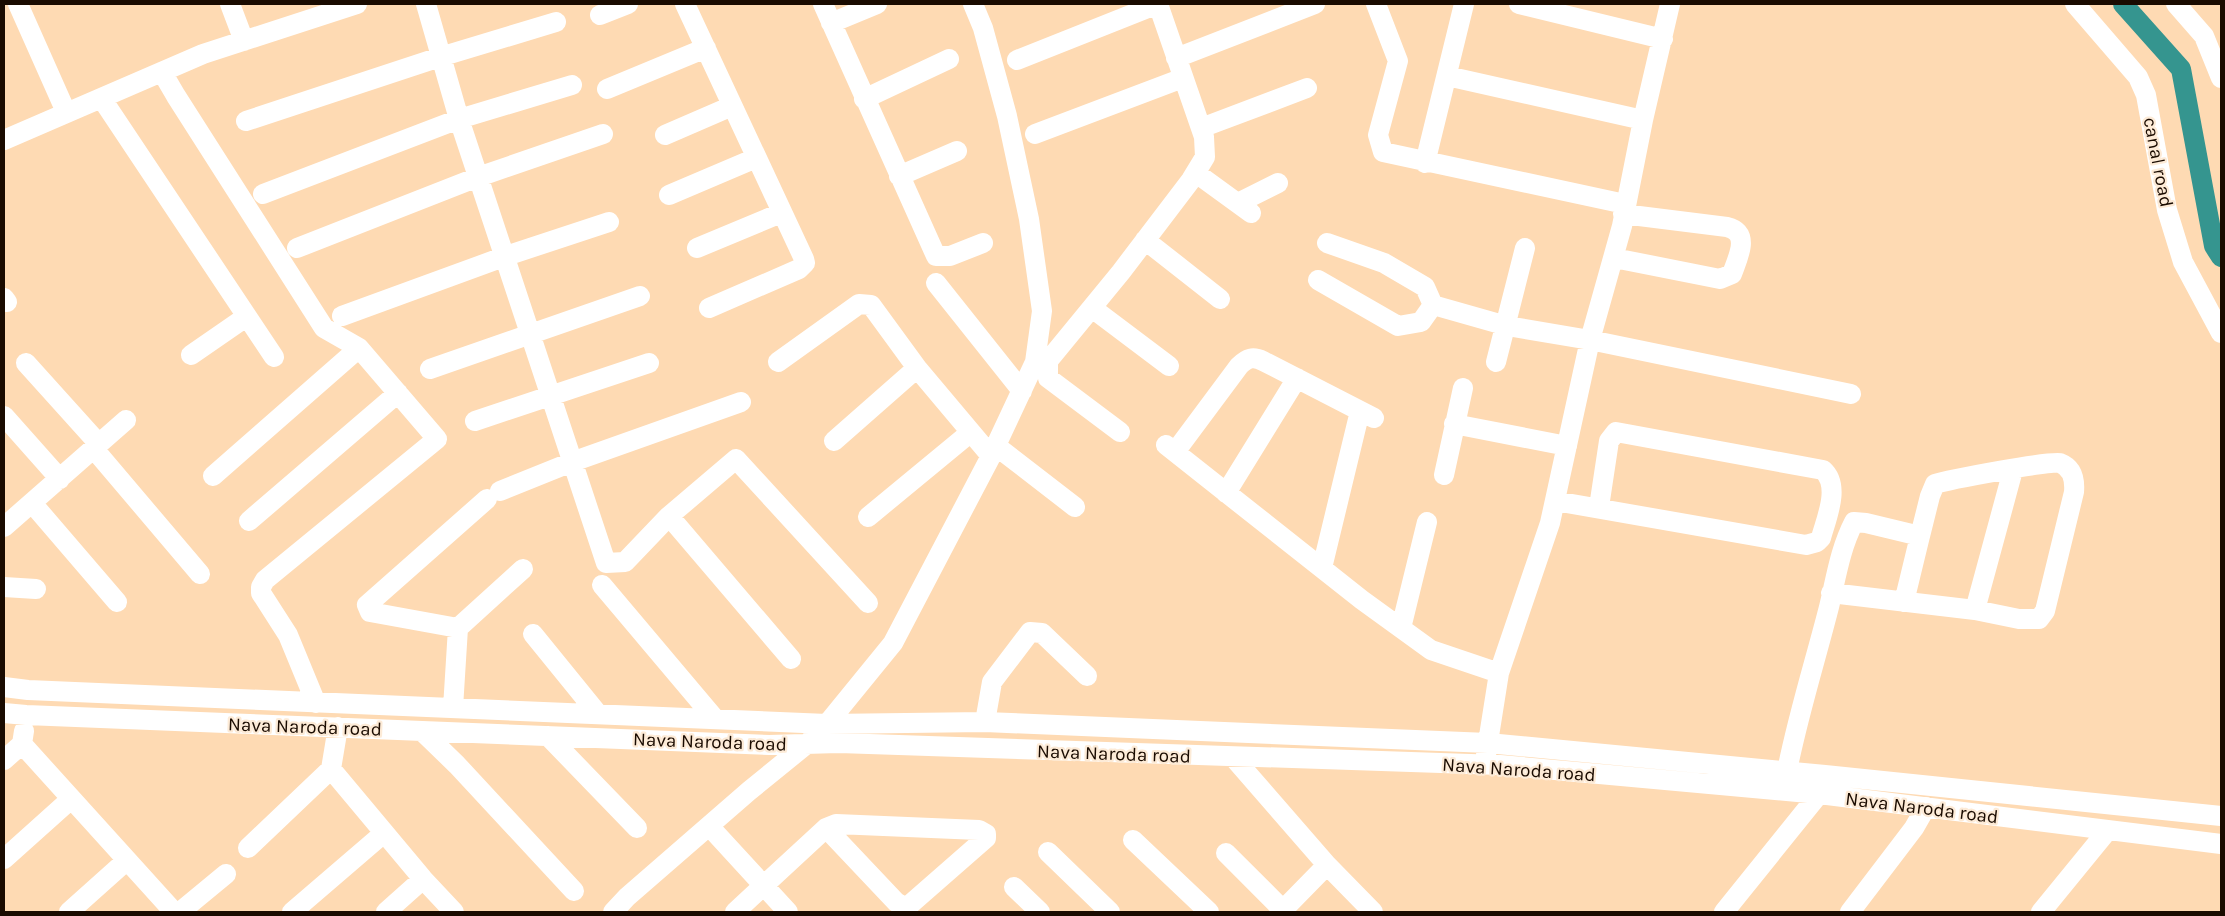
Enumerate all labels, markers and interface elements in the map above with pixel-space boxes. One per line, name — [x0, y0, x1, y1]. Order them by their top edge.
street label: canal road — [2139, 115, 2177, 209]
street label: Nava Naroda road — [228, 713, 382, 741]
street label: Nava Naroda road — [633, 728, 787, 756]
street label: Nava Naroda road — [1037, 740, 1191, 768]
street label: Nava Naroda road — [1441, 754, 1596, 786]
street label: Nava Naroda road — [1844, 788, 2000, 828]

